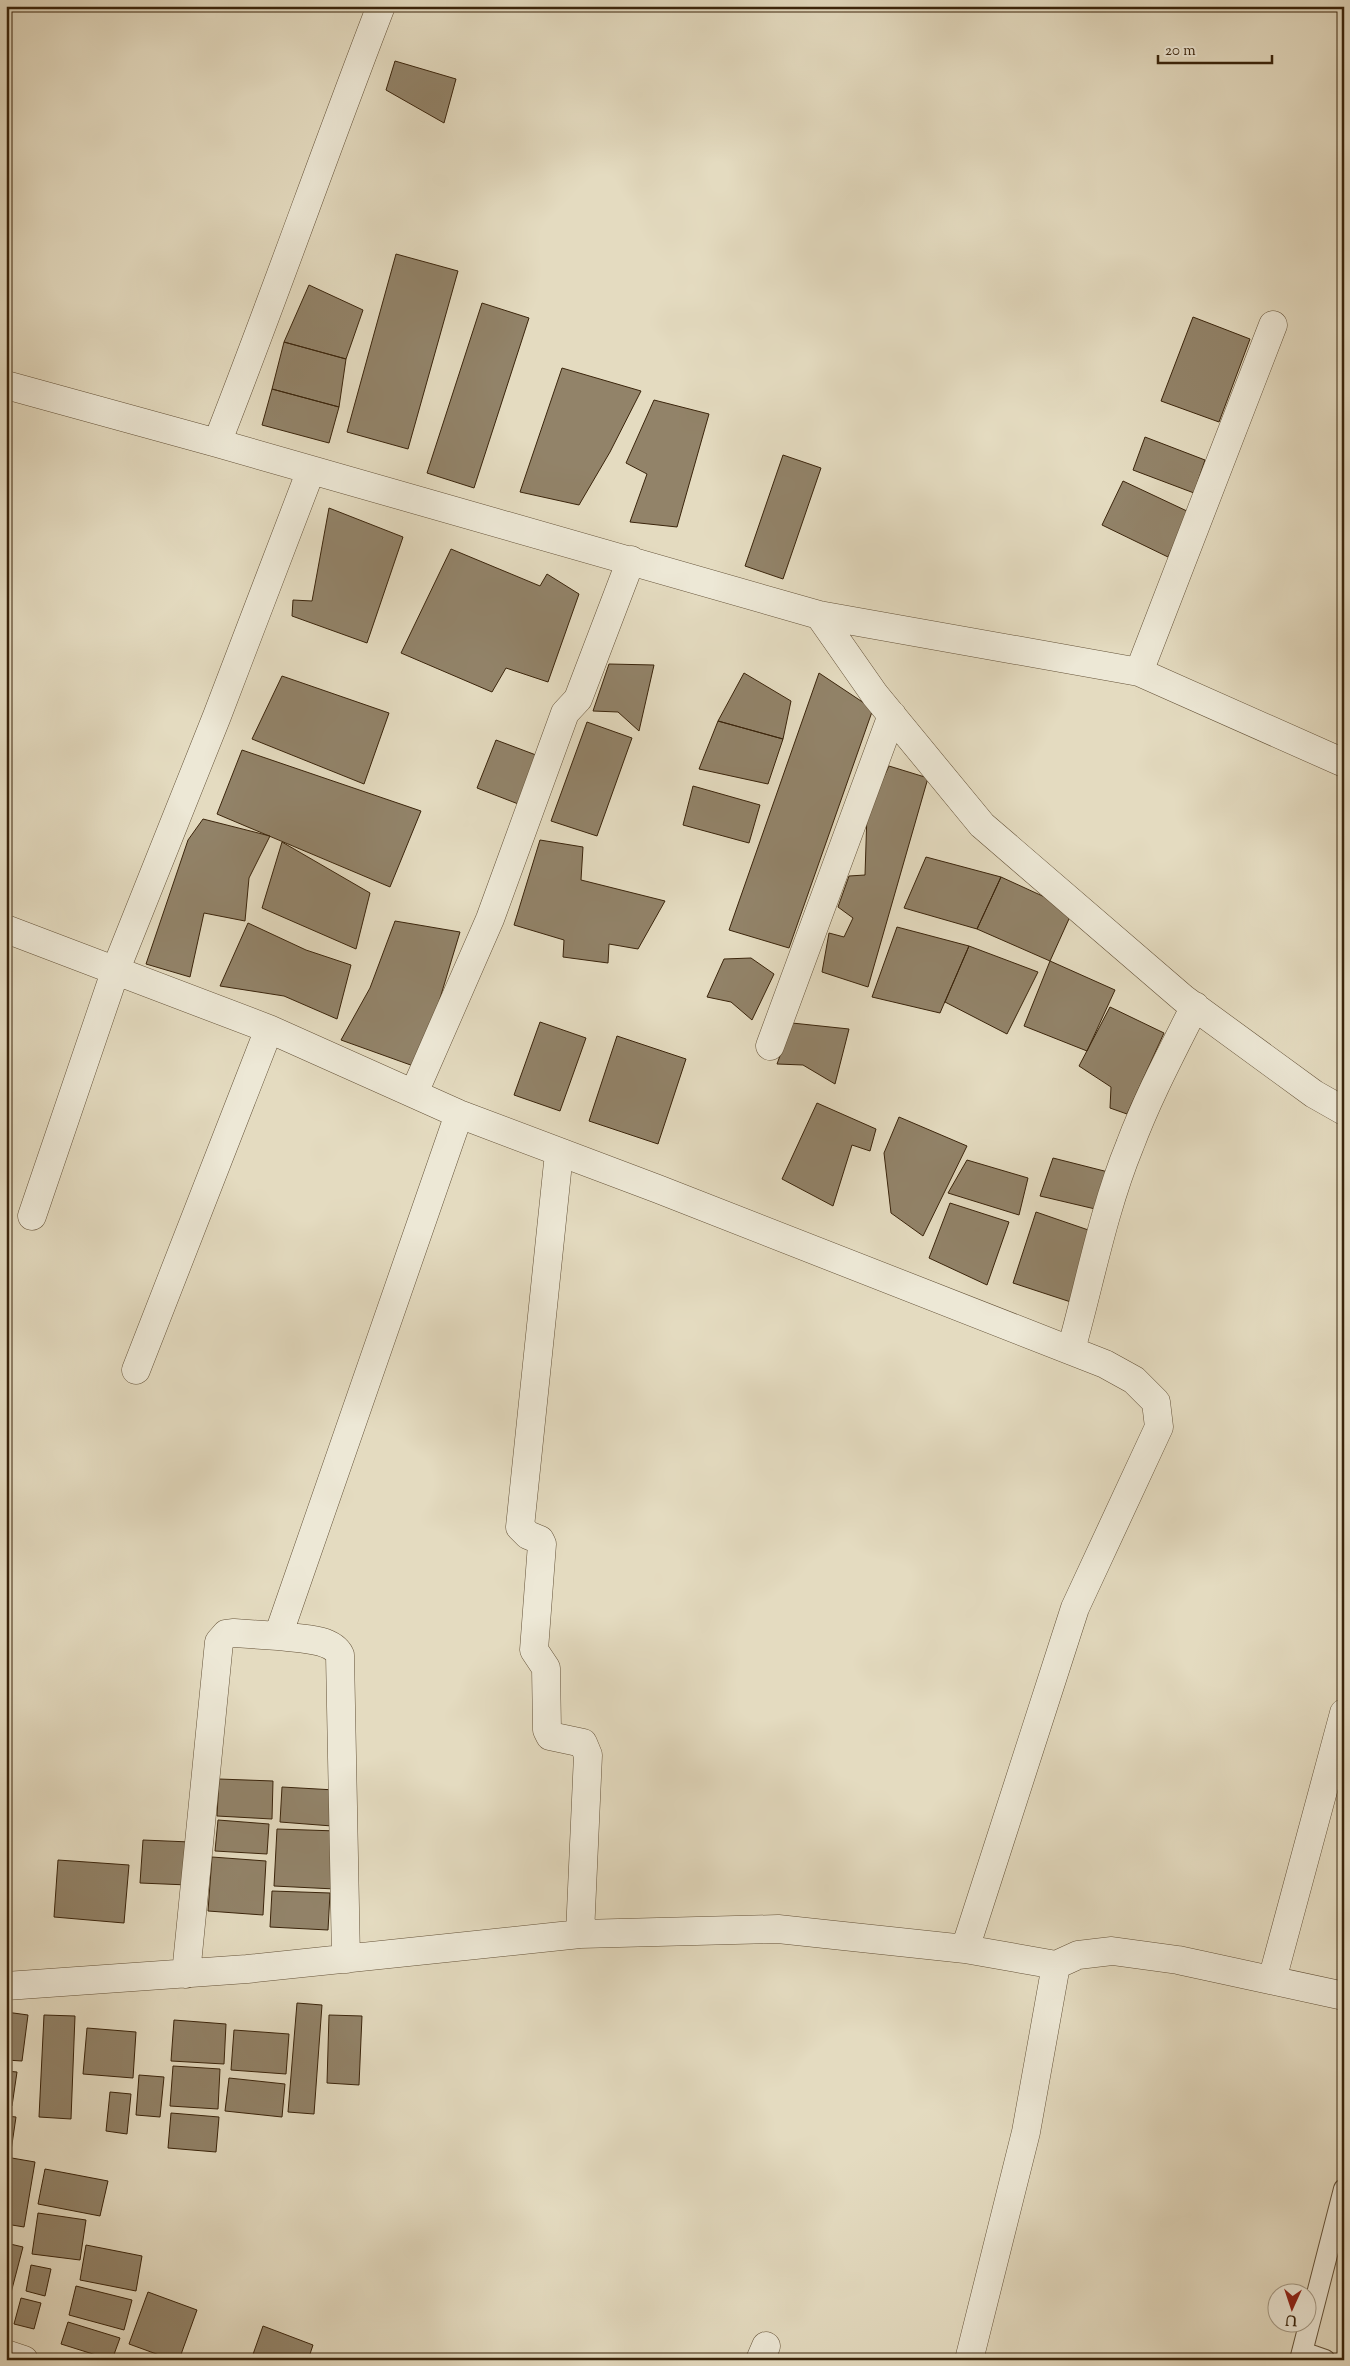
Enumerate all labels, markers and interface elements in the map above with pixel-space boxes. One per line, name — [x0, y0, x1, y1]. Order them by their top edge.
scale bar — [1158, 32, 1271, 64]
text: 20 m — [1165, 41, 1196, 62]
north arrow — [1268, 2284, 1318, 2334]
text: U — [1285, 2309, 1298, 2329]

